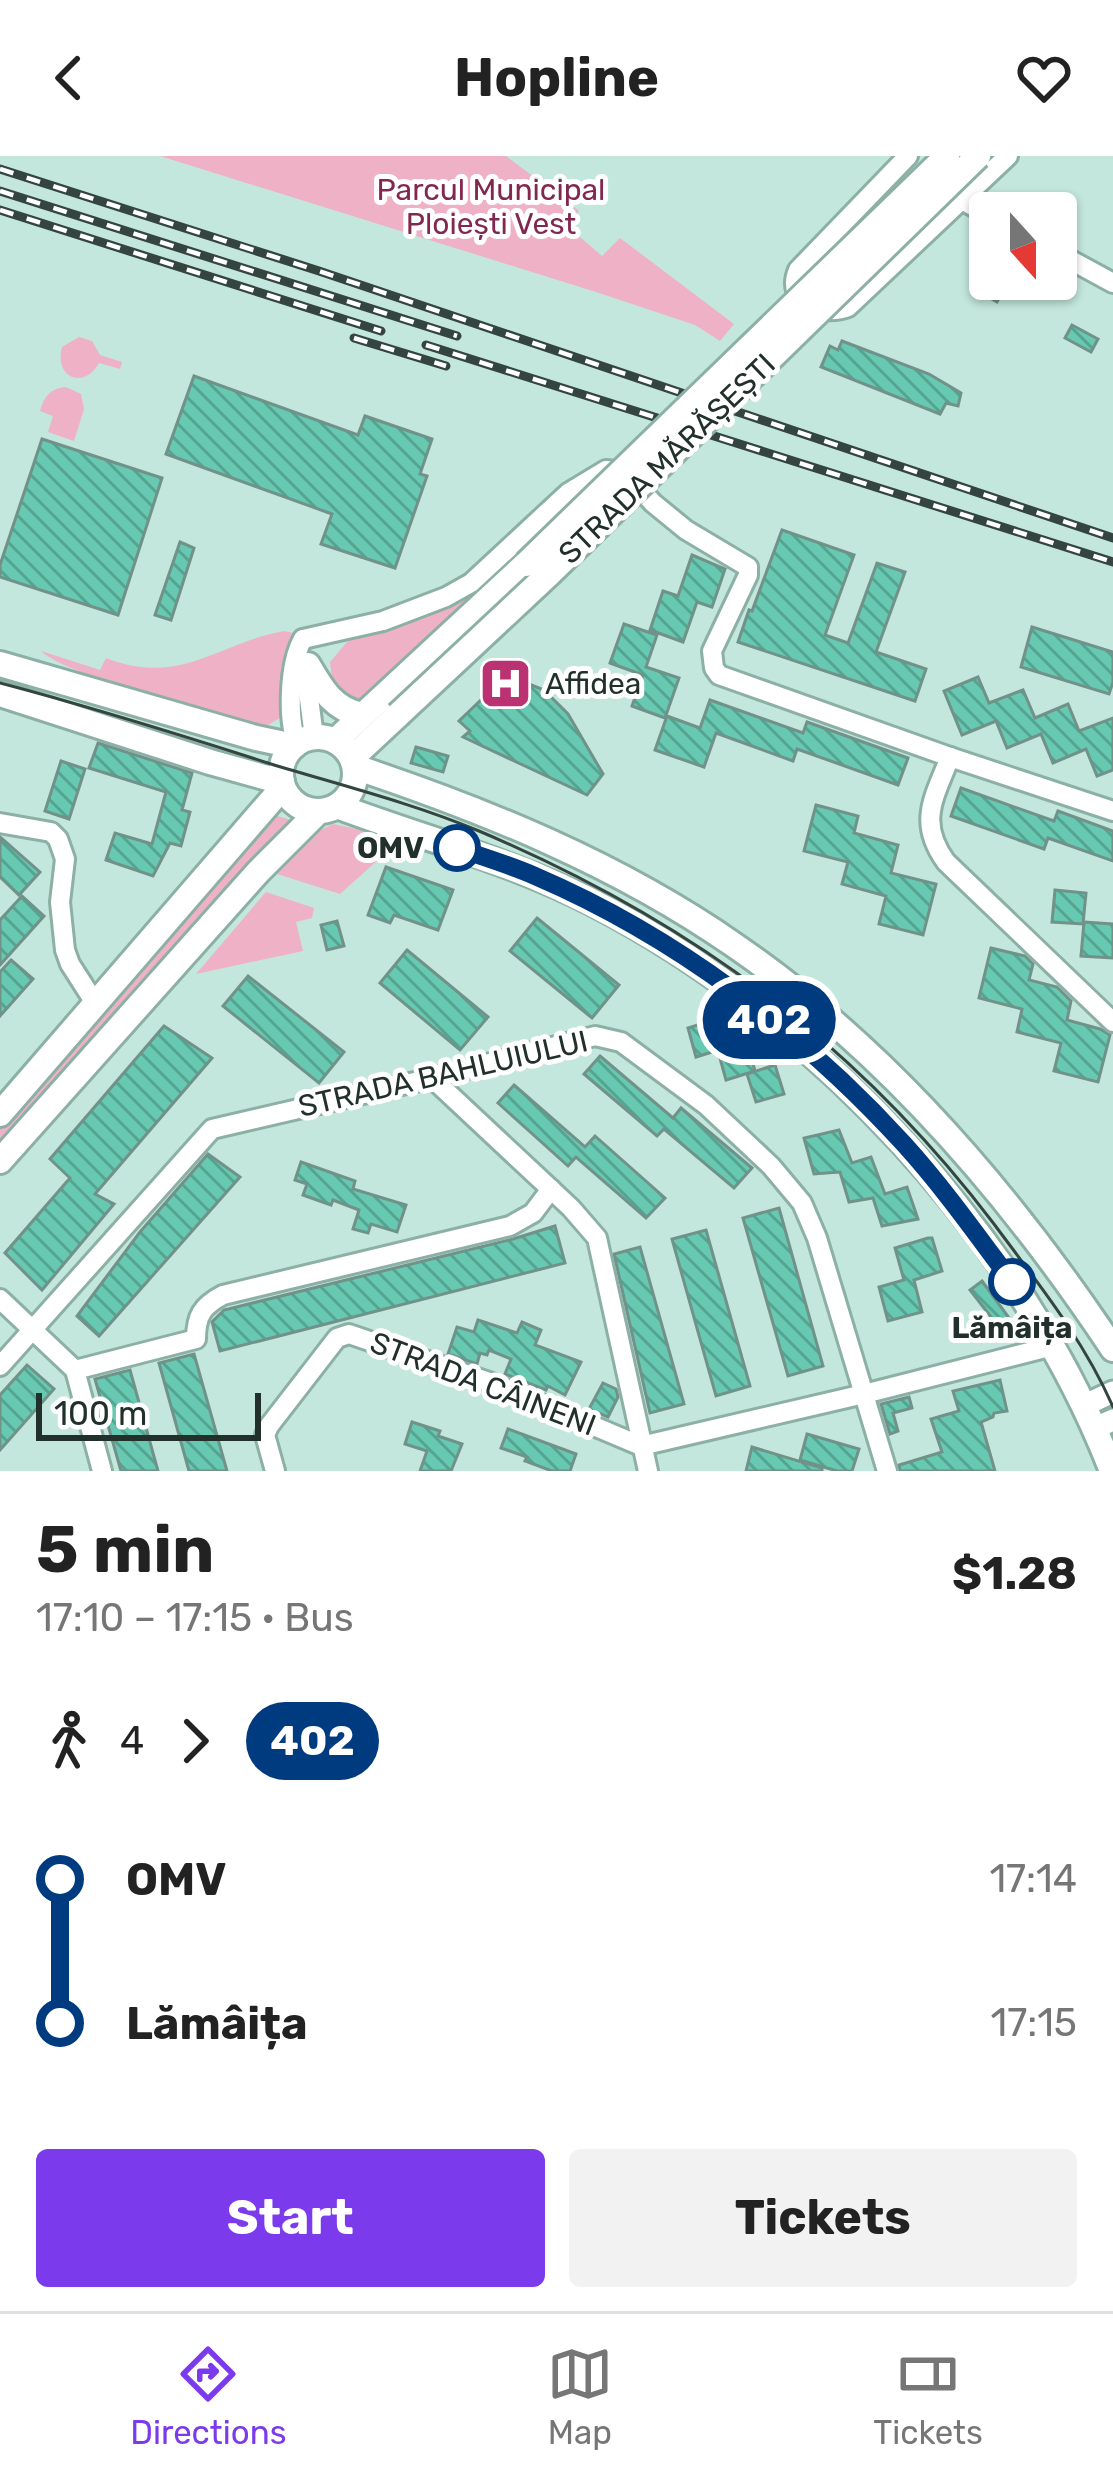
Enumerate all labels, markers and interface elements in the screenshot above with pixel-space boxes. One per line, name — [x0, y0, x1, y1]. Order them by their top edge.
icon: back — [36, 45, 102, 111]
icon: heart — [1011, 45, 1077, 111]
text: Hopline — [454, 46, 659, 110]
park label: Parcul Municipal Ploiești Vest — [377, 172, 605, 242]
north arrow — [969, 192, 1077, 300]
map controls — [969, 192, 1077, 300]
street label: STRADA MĂRĂȘEȘTI — [551, 346, 783, 572]
hospital icon: Affidea — [478, 656, 534, 712]
place label: Affidea — [545, 666, 641, 702]
marker: OMV — [435, 826, 479, 870]
place label: OMV — [357, 830, 424, 866]
line badge: 402 — [700, 981, 838, 1059]
text: 402 — [727, 995, 811, 1045]
street label: STRADA BAHLUIULUI — [295, 1023, 591, 1125]
marker: Lămâița — [990, 1260, 1034, 1304]
place label: Lămâița — [951, 1310, 1073, 1346]
street label: STRADA CÂINENI — [365, 1324, 601, 1444]
scale bar — [36, 1387, 261, 1440]
text: 100 m — [54, 1394, 147, 1433]
text: 5 min — [36, 1510, 214, 1589]
text: $1.28 — [952, 1547, 1077, 1600]
text: 17:10 – 17:15 · Bus — [36, 1595, 354, 1641]
icon: walk — [36, 1708, 102, 1774]
icon: forward — [162, 1708, 228, 1774]
text: 402 — [270, 1716, 355, 1766]
text: 4 — [120, 1718, 144, 1764]
text: OMV — [126, 1853, 227, 1906]
text: 17:14 — [989, 1856, 1077, 1902]
text: Lămâița — [126, 1997, 308, 2050]
text: 17:15 — [990, 2000, 1077, 2046]
button: Start — [36, 2149, 545, 2287]
button: Tickets — [569, 2149, 1077, 2287]
tab: Directions — [130, 2341, 286, 2452]
tab: Map — [547, 2341, 613, 2452]
tab: Tickets — [873, 2341, 983, 2452]

